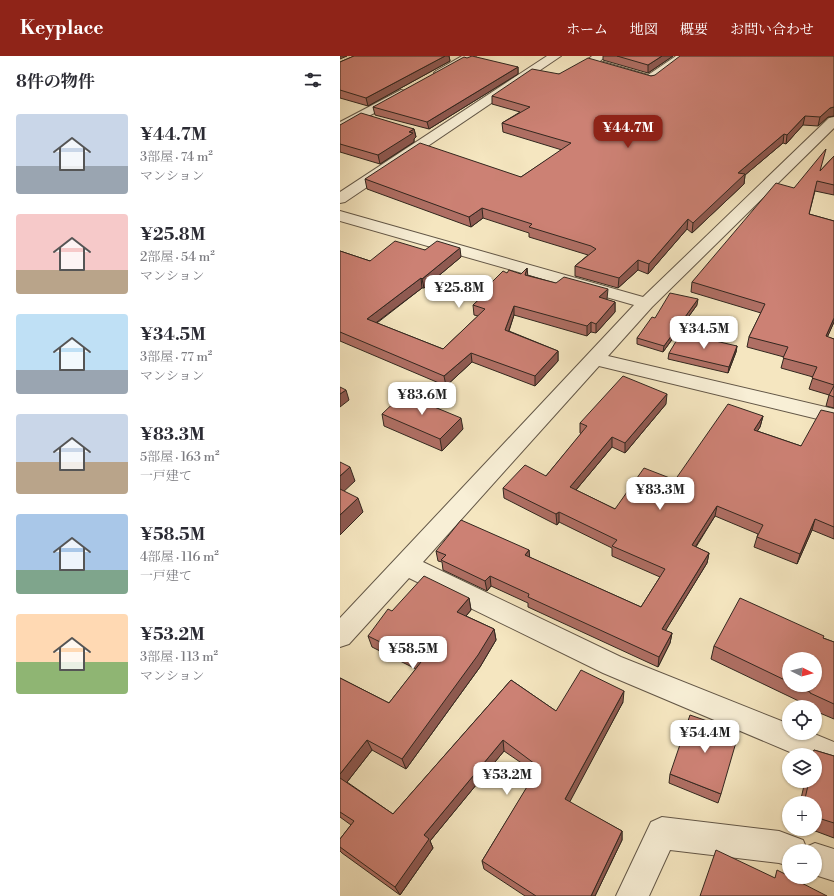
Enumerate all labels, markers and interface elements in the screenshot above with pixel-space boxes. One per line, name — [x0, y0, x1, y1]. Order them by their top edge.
text: Keyplace — [20, 16, 104, 40]
text: ホーム — [566, 21, 608, 39]
text: 地図 — [630, 21, 658, 39]
text: 概要 — [680, 21, 708, 39]
text: お問い合わせ — [730, 21, 814, 39]
icon: filters — [302, 69, 324, 91]
text: 8件の物件 — [16, 71, 95, 93]
pin: ¥44.7M — [595, 115, 661, 149]
text: ¥44.7M — [603, 120, 653, 136]
text: ¥44.7M — [140, 124, 207, 146]
icon: home — [48, 130, 96, 178]
text: 3部屋 · 74 m² — [140, 149, 213, 165]
text: マンション — [140, 168, 204, 184]
text: ¥25.8M — [140, 224, 205, 246]
icon: home — [48, 230, 96, 278]
text: 2部屋 · 54 m² — [140, 249, 215, 265]
text: マンション — [140, 268, 204, 284]
pin: ¥25.8M — [426, 275, 492, 309]
text: ¥25.8M — [434, 280, 484, 296]
pin: ¥34.5M — [671, 316, 737, 350]
text: ¥34.5M — [679, 321, 729, 337]
text: ¥34.5M — [140, 324, 206, 346]
icon: home — [48, 330, 96, 378]
text: 3部屋 · 77 m² — [140, 349, 212, 365]
text: マンション — [140, 368, 204, 384]
pin: ¥83.6M — [389, 382, 455, 416]
text: ¥83.6M — [397, 387, 447, 403]
text: ¥83.3M — [140, 424, 205, 446]
icon: home — [48, 430, 96, 478]
text: 5部屋 · 163 m² — [140, 449, 219, 465]
text: 一戸建て — [140, 468, 192, 484]
pin: ¥83.3M — [627, 477, 693, 511]
text: ¥83.3M — [635, 482, 685, 498]
text: ¥58.5M — [140, 524, 205, 546]
icon: home — [48, 530, 96, 578]
text: 4部屋 · 116 m² — [140, 549, 219, 565]
text: 一戸建て — [140, 568, 192, 584]
text: ¥53.2M — [140, 624, 205, 646]
icon: home — [48, 630, 96, 678]
pin: ¥58.5M — [380, 636, 446, 670]
text: ¥58.5M — [388, 641, 438, 657]
text: 3部屋 · 113 m² — [140, 649, 218, 665]
north arrow — [782, 652, 822, 692]
map controls — [782, 652, 822, 884]
text: マンション — [140, 668, 204, 684]
button: locate — [782, 700, 822, 740]
pin: ¥54.4M — [672, 720, 738, 754]
text: ¥54.4M — [679, 725, 731, 741]
button: layers — [782, 748, 822, 788]
pin: ¥53.2M — [474, 762, 540, 796]
text: ¥53.2M — [482, 767, 532, 783]
button: + — [782, 796, 822, 836]
button: − — [782, 844, 822, 884]

